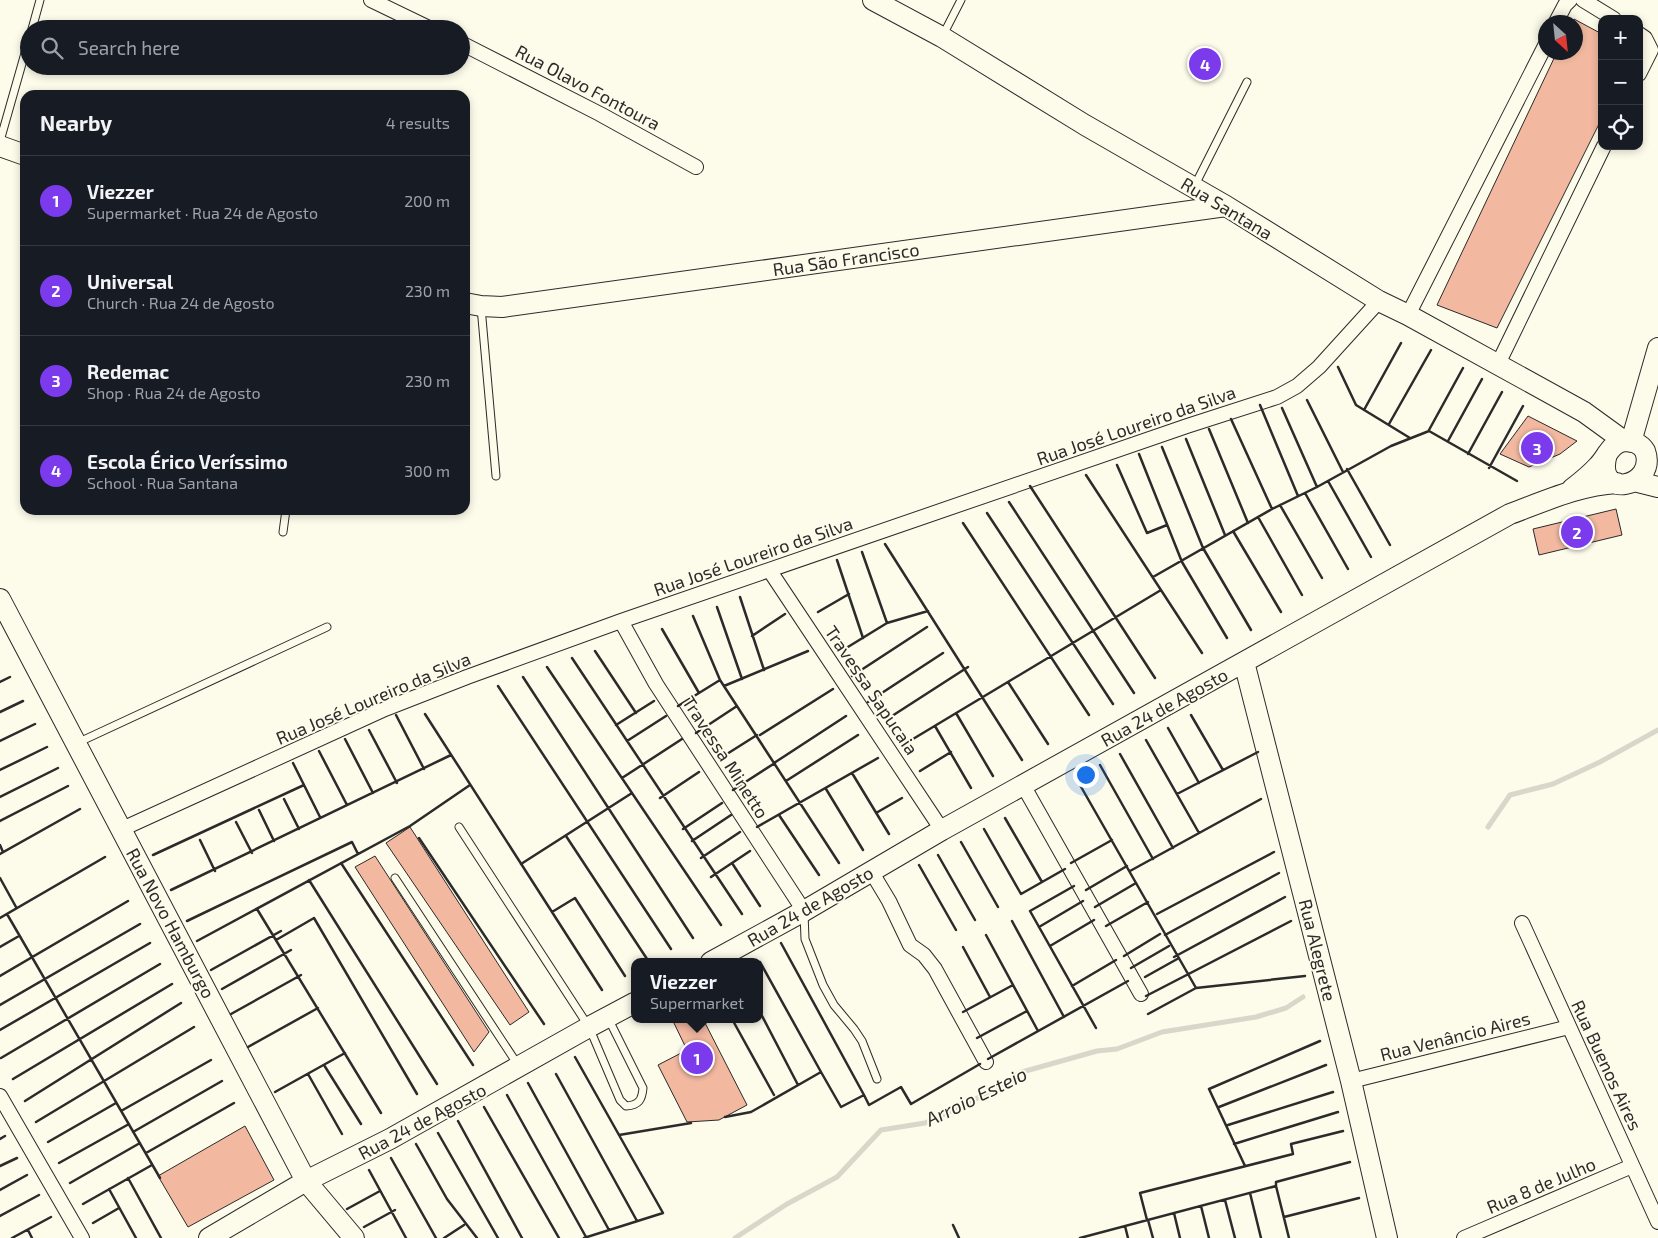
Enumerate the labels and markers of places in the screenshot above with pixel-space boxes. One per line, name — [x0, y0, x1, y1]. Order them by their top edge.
pin: 4 — [1189, 45, 1221, 83]
pin: 3 — [1521, 429, 1553, 467]
pin: 2 — [1561, 513, 1593, 551]
pin: 1 — [681, 1039, 713, 1077]

